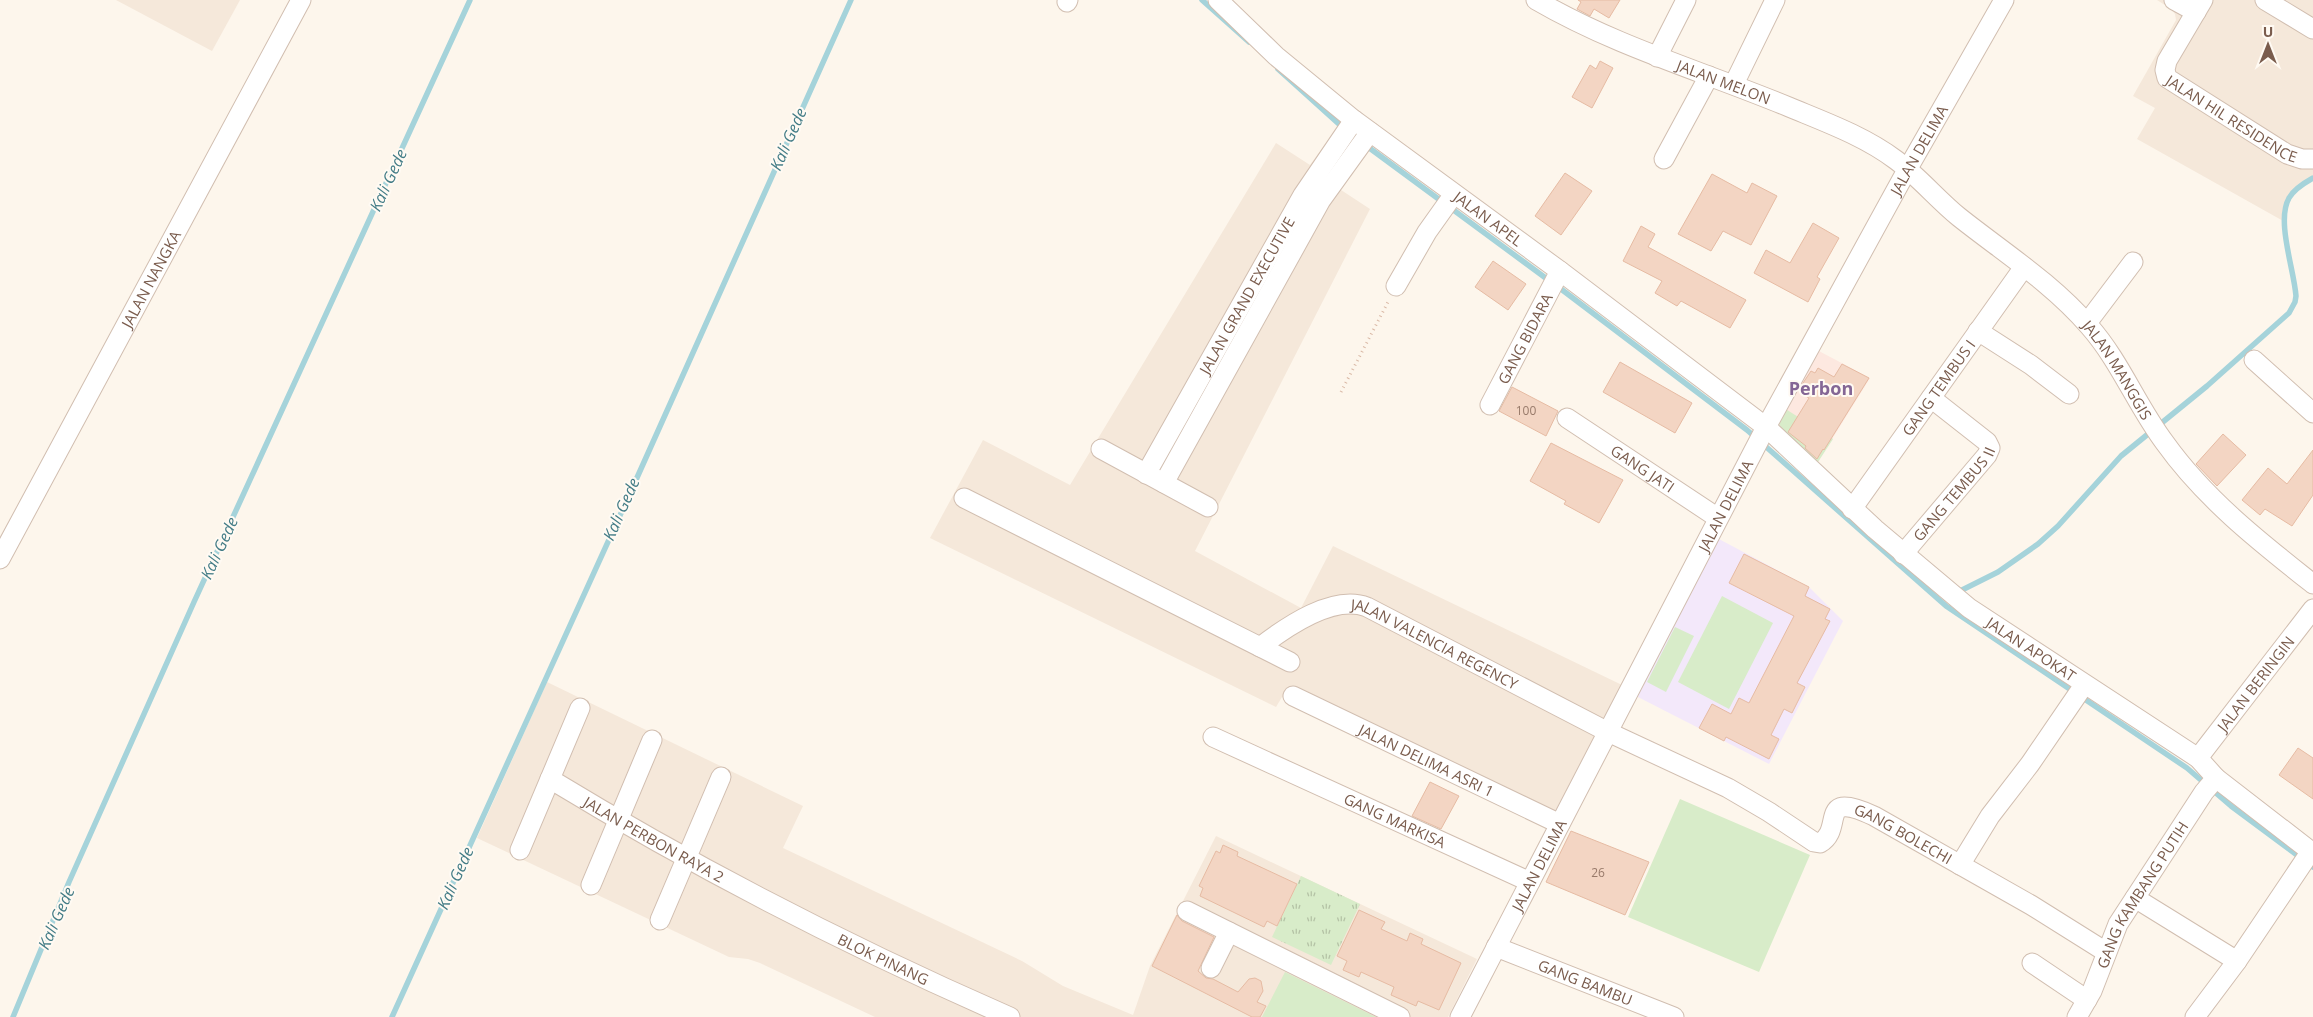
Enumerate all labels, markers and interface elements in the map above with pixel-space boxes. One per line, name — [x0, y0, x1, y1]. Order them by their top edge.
north arrow — [2243, 20, 2293, 70]
text: U — [2263, 22, 2273, 41]
street label: JALAN MELON — [1672, 54, 1773, 109]
street label: JALAN HIL RESIDENCE — [2161, 69, 2300, 167]
street label: JALAN DELIMA — [1884, 101, 1952, 200]
water label: Kali Gede — [764, 104, 812, 174]
water label: Kali Gede — [364, 145, 412, 215]
street label: JALAN APEL — [1448, 185, 1527, 250]
street label: JALAN GRAND EXECUTIVE — [1193, 213, 1299, 379]
street label: JALAN NANGKA — [115, 226, 185, 333]
street label: GANG BIDARA — [1493, 289, 1557, 387]
street label: JALAN MANGGIS — [2077, 314, 2157, 423]
street label: GANG TEMBUS I — [1897, 335, 1979, 440]
district label: Perbon — [1789, 376, 1853, 400]
house number: 100 — [1516, 402, 1536, 419]
street label: GANG JATI — [1607, 440, 1679, 497]
street label: GANG TEMBUS II — [1908, 444, 1999, 545]
street label: JALAN DELIMA — [1692, 456, 1757, 557]
water label: Kali Gede — [597, 474, 645, 544]
water label: Kali Gede — [195, 513, 243, 583]
street label: JALAN VALENCIA REGENCY — [1349, 594, 1522, 694]
street label: JALAN APOKAT — [1981, 611, 2081, 686]
street label: JALAN BERINGIN — [2211, 632, 2299, 737]
street label: JALAN DELIMA ASRI 1 — [1354, 718, 1497, 801]
street label: GANG MARKISA — [1341, 788, 1449, 852]
street label: JALAN PERBON RAYA 2 — [578, 790, 728, 887]
street label: GANG BOLECHI — [1852, 799, 1956, 868]
street label: JALAN DELIMA — [1506, 816, 1571, 916]
street label: GANG KAMBANG PUTIH — [2092, 817, 2192, 971]
water label: Kali Gede — [431, 843, 479, 913]
house number: 26 — [1591, 864, 1605, 881]
water label: Kali Gede — [32, 883, 80, 953]
street label: BLOK PINANG — [835, 929, 932, 989]
street label: GANG BAMBU — [1535, 955, 1635, 1010]

